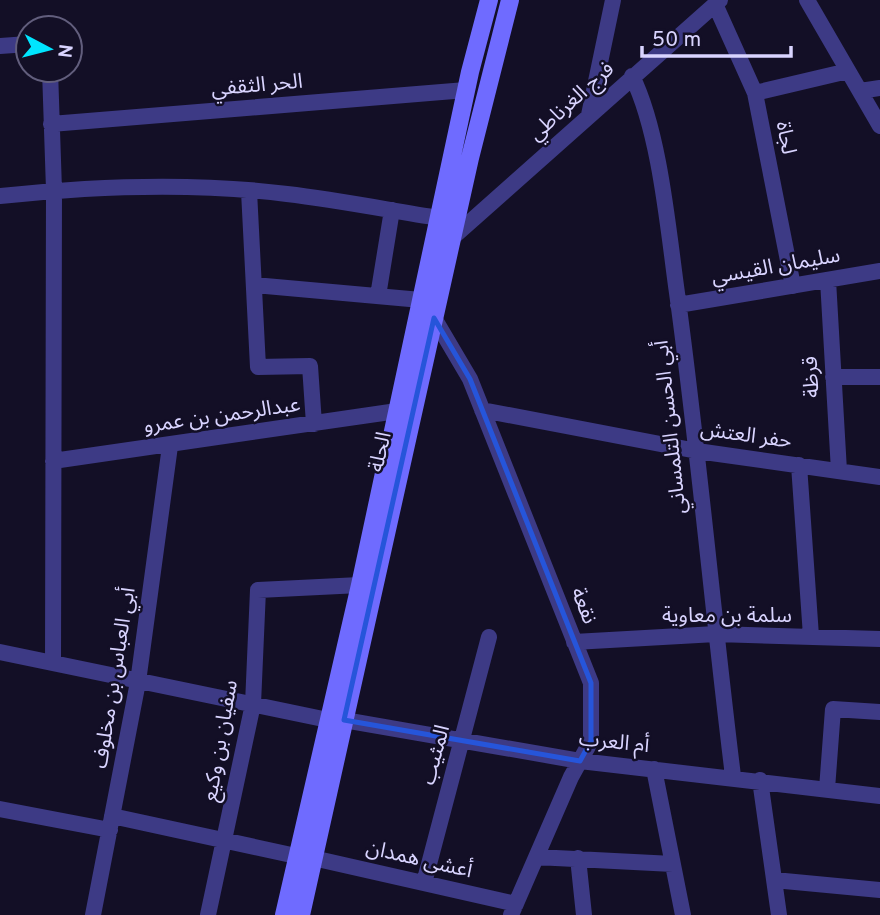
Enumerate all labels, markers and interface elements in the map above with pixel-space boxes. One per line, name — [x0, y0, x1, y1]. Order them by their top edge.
north arrow — [14, 14, 84, 84]
scale bar — [642, 14, 791, 58]
text: 50 m — [652, 27, 701, 54]
text: N — [51, 43, 77, 59]
street label: فرج الغرناطي — [523, 56, 621, 148]
street label: الحر الثقفي — [210, 69, 304, 104]
street label: لجاة — [769, 119, 801, 157]
street label: سليمان القيسي — [710, 242, 843, 292]
street label: أبي الحسن التلمساني — [648, 339, 694, 515]
street label: قرظة — [797, 356, 827, 398]
street label: عبدالرحمن بن عمرو — [142, 392, 302, 440]
street label: حفر العتش — [699, 416, 793, 456]
street label: الحلة — [363, 429, 399, 475]
street label: نقعة — [564, 584, 602, 628]
street label: أبي العباس بن مخلوف — [87, 585, 144, 771]
street label: سلمة بن معاوية — [662, 603, 792, 630]
street label: سفيان بن وكيع — [197, 678, 245, 804]
street label: المثيب — [415, 722, 457, 788]
street label: أم العرب — [577, 725, 651, 761]
street label: أعشى همدان — [363, 834, 475, 885]

